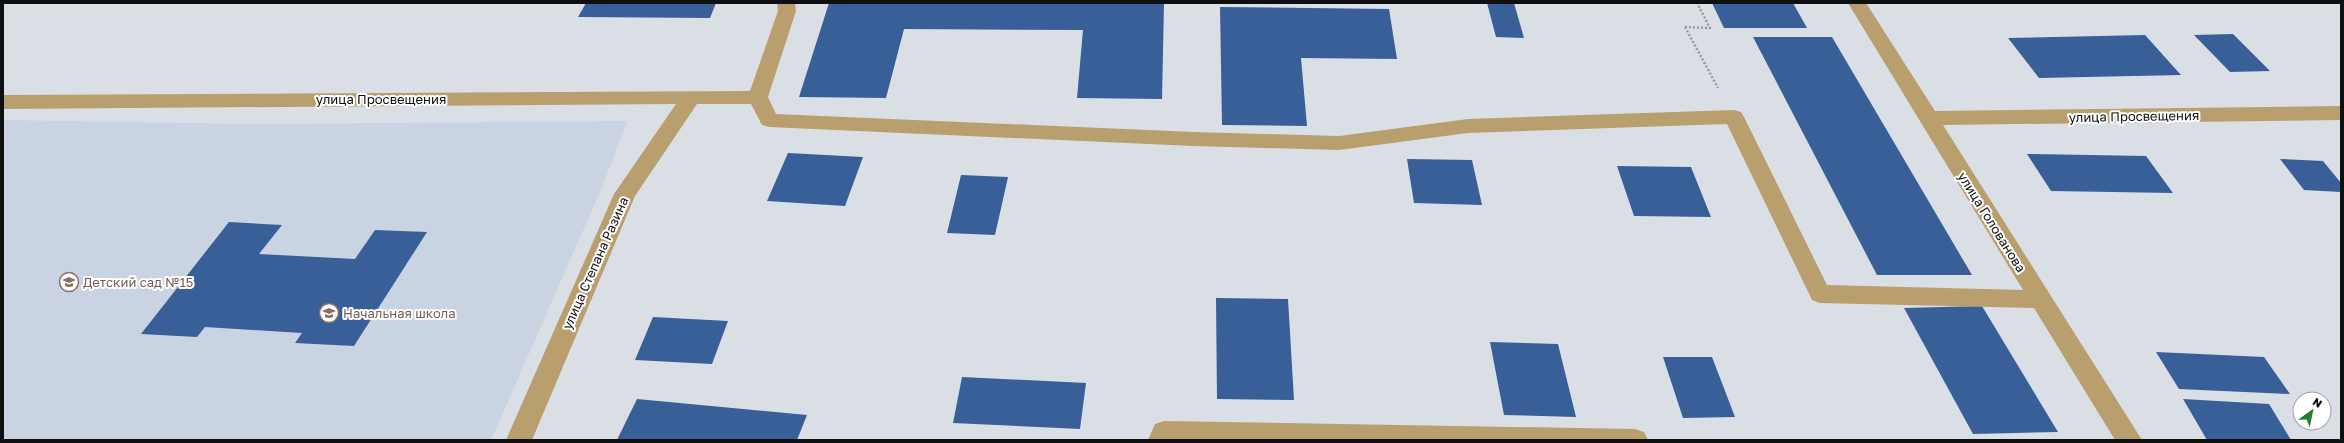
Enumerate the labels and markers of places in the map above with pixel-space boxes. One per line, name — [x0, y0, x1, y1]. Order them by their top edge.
school or university icon: Детский сад №15 — [58, 271, 80, 293]
place label: Детский сад №15 — [83, 274, 193, 290]
school or university icon: Начальная школа — [318, 302, 340, 324]
place label: Начальная школа — [343, 305, 456, 321]

